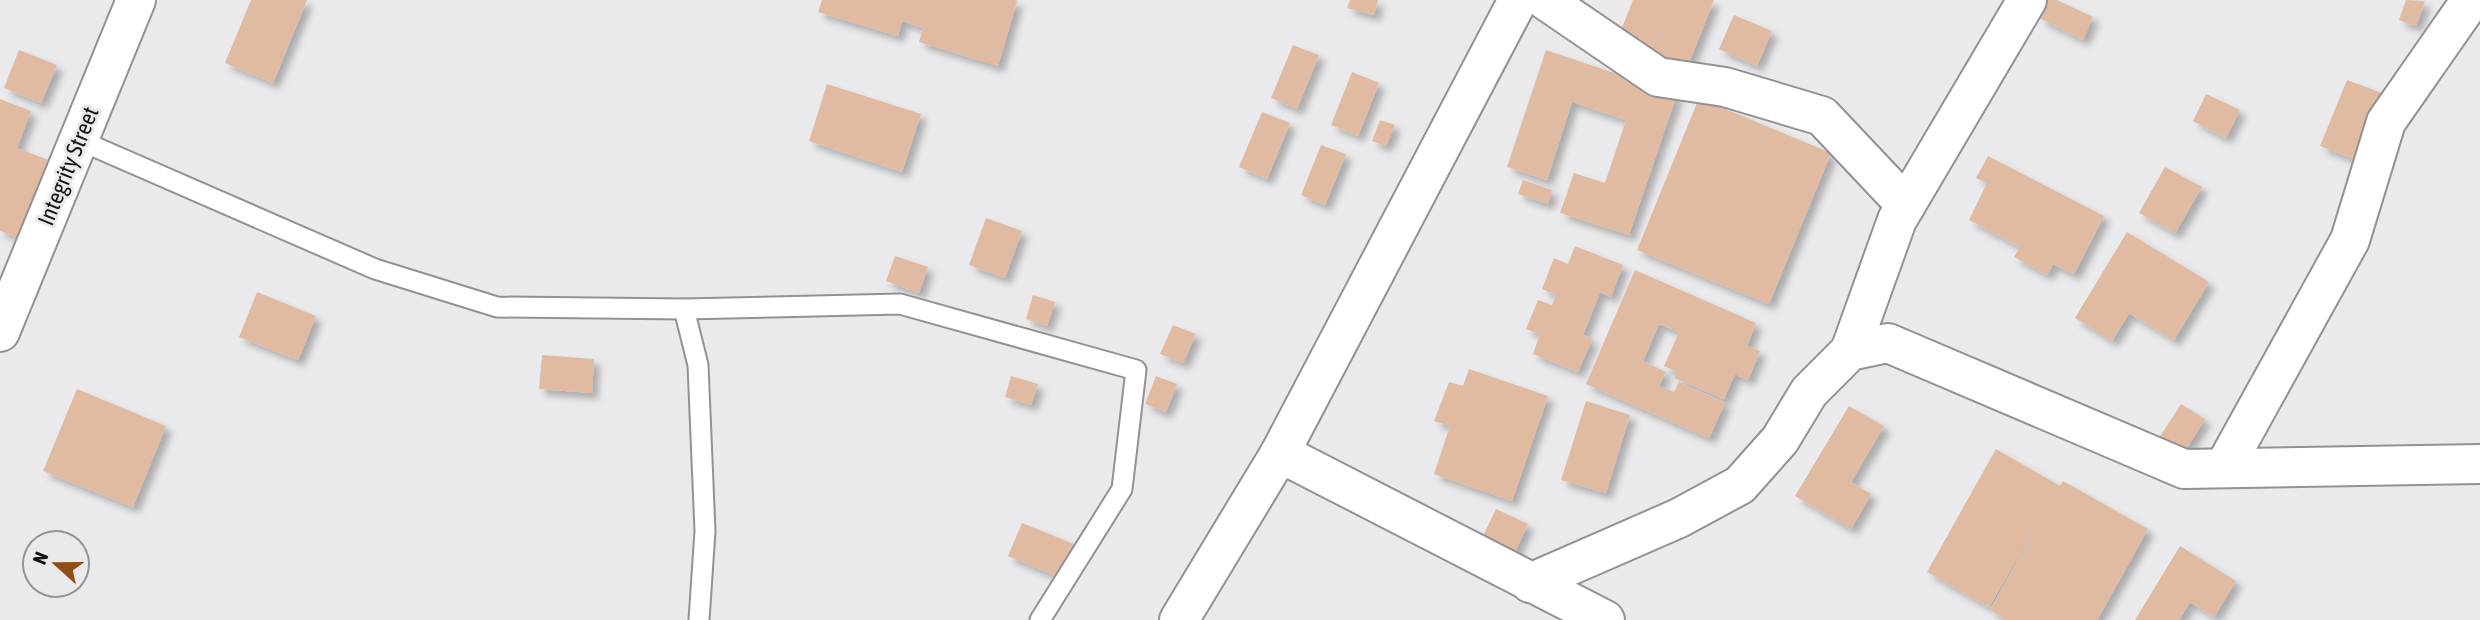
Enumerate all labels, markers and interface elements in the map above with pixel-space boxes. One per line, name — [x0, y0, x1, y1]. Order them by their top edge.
street label: Integrity Street — [32, 103, 104, 229]
north arrow — [21, 529, 91, 599]
text: N — [28, 549, 52, 567]

